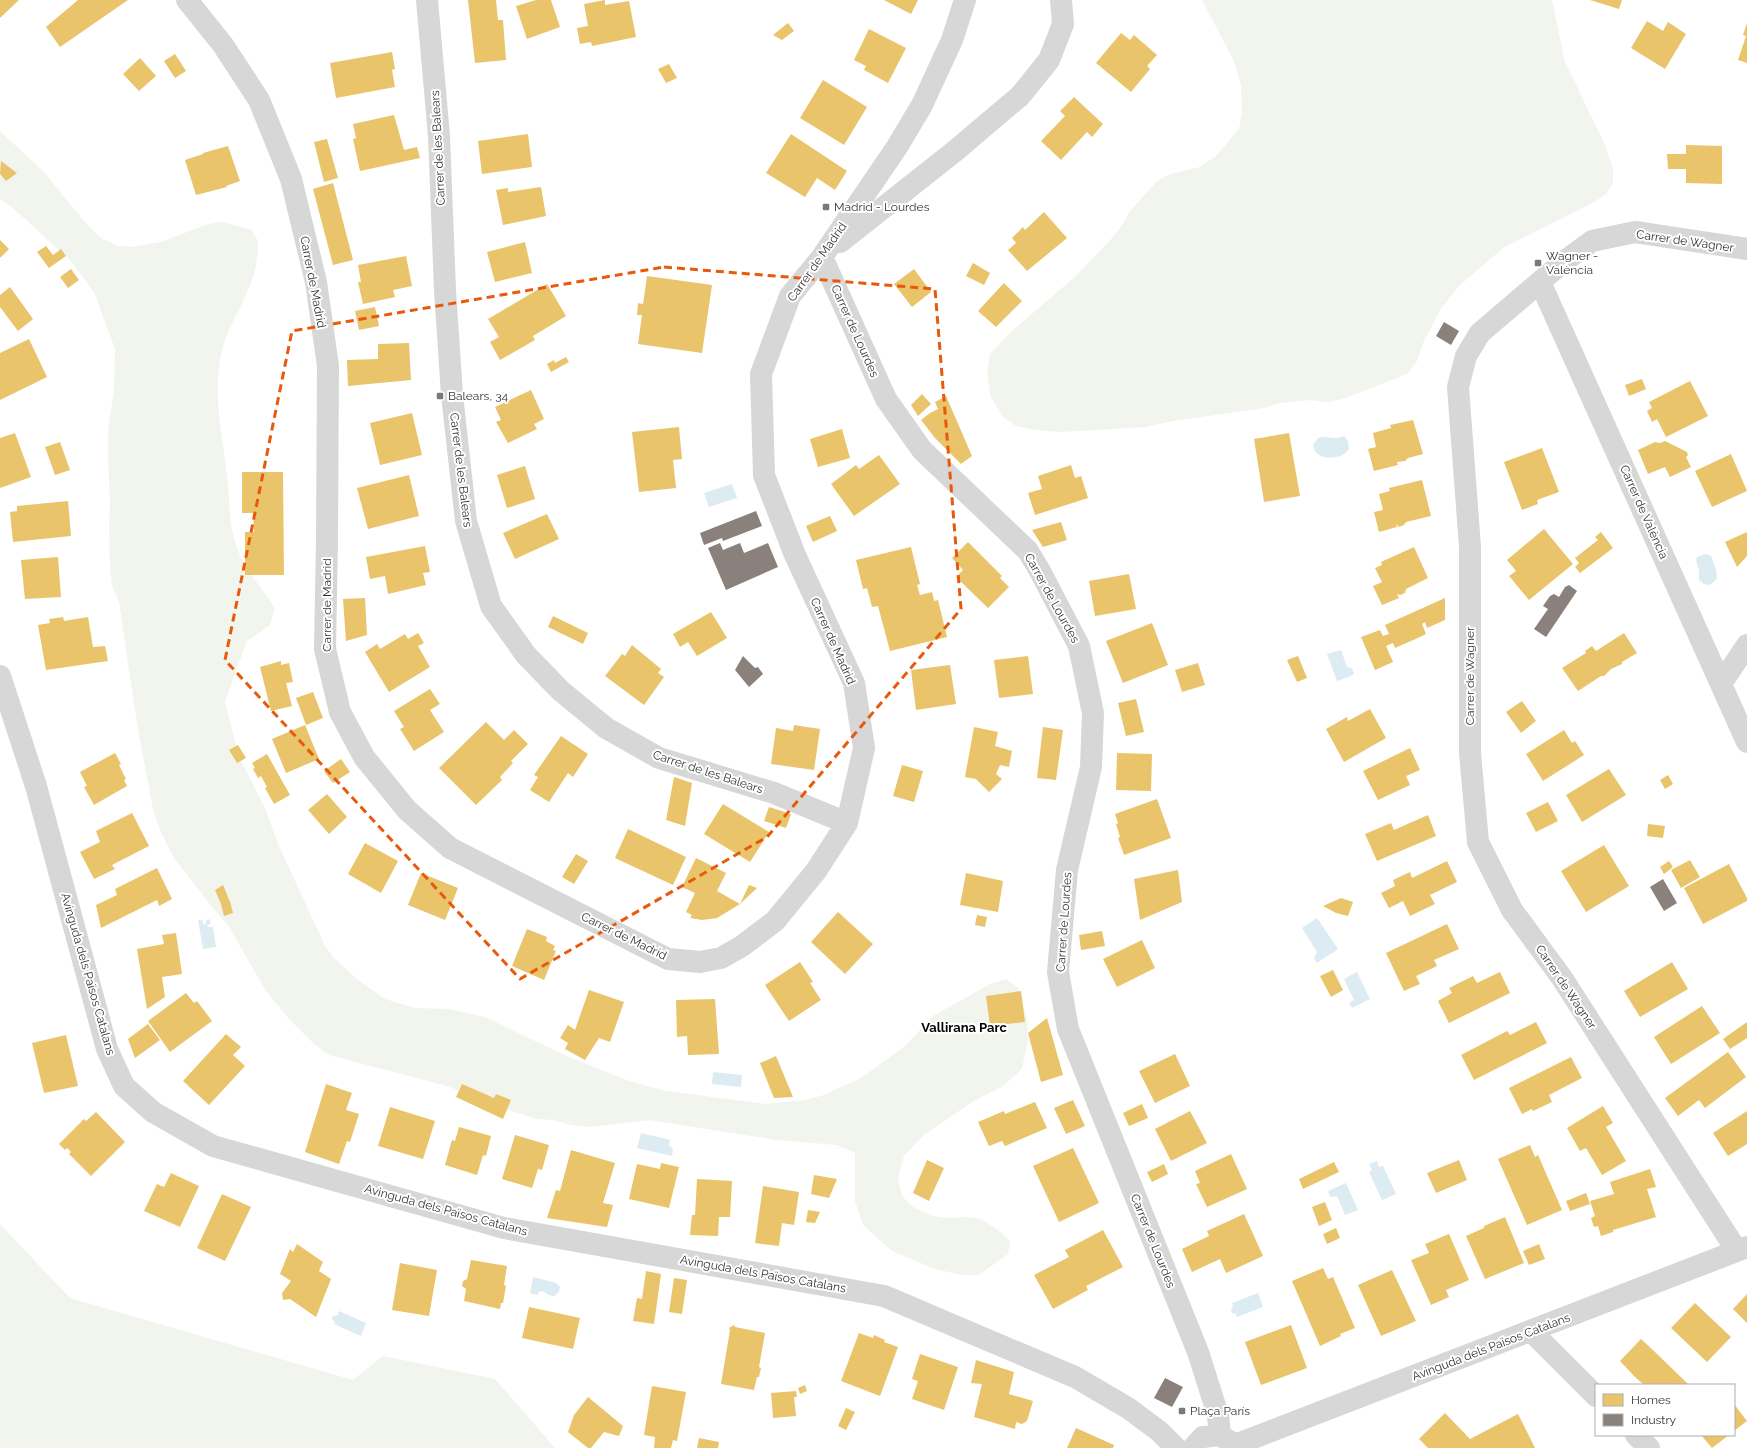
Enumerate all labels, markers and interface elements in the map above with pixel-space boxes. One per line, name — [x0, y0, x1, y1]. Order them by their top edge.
street label: Carrer de les Balears — [428, 90, 448, 206]
place label: Madrid - Lourdes — [834, 200, 930, 214]
marker: Madrid - Lourdes — [821, 202, 831, 212]
street label: Carrer de Madrid — [784, 220, 850, 304]
street label: Carrer de Wagner — [1635, 227, 1735, 255]
street label: Carrer de Madrid — [297, 235, 329, 329]
place label: Wagner - València — [1546, 249, 1598, 277]
marker: Wagner - València — [1533, 258, 1543, 268]
street label: Carrer de Lourdes — [828, 282, 882, 380]
place label: Balears, 34 — [448, 389, 509, 403]
marker: Balears, 34 — [435, 391, 445, 401]
street label: Carrer de les Balears — [447, 412, 475, 528]
street label: Carrer de València — [1617, 463, 1671, 561]
street label: Carrer de Lourdes — [1022, 551, 1082, 645]
street label: Carrer de Madrid — [320, 558, 334, 652]
street label: Carrer de Madrid — [808, 596, 858, 686]
street label: Carrer de Wagner — [1463, 626, 1477, 725]
street label: Carrer de les Balears — [651, 748, 765, 797]
street label: Carrer de Lourdes — [1054, 871, 1074, 972]
street label: Avinguda dels Països Catalans — [58, 891, 118, 1057]
street label: Carrer de Madrid — [579, 909, 669, 963]
street label: Carrer de Wagner — [1533, 942, 1600, 1032]
district label: Vallirana Parc — [921, 1020, 1008, 1035]
street label: Avinguda dels Països Catalans — [363, 1181, 529, 1239]
street label: Carrer de Lourdes — [1128, 1192, 1178, 1290]
street label: Avinguda dels Països Catalans — [679, 1253, 847, 1296]
street label: Avinguda dels Països Catalans — [1410, 1310, 1572, 1384]
legend — [1595, 1384, 1735, 1436]
text: Homes — [1631, 1393, 1671, 1407]
place label: Plaça París — [1190, 1404, 1250, 1418]
marker: Plaça París — [1177, 1406, 1187, 1416]
text: Industry — [1631, 1413, 1677, 1427]

